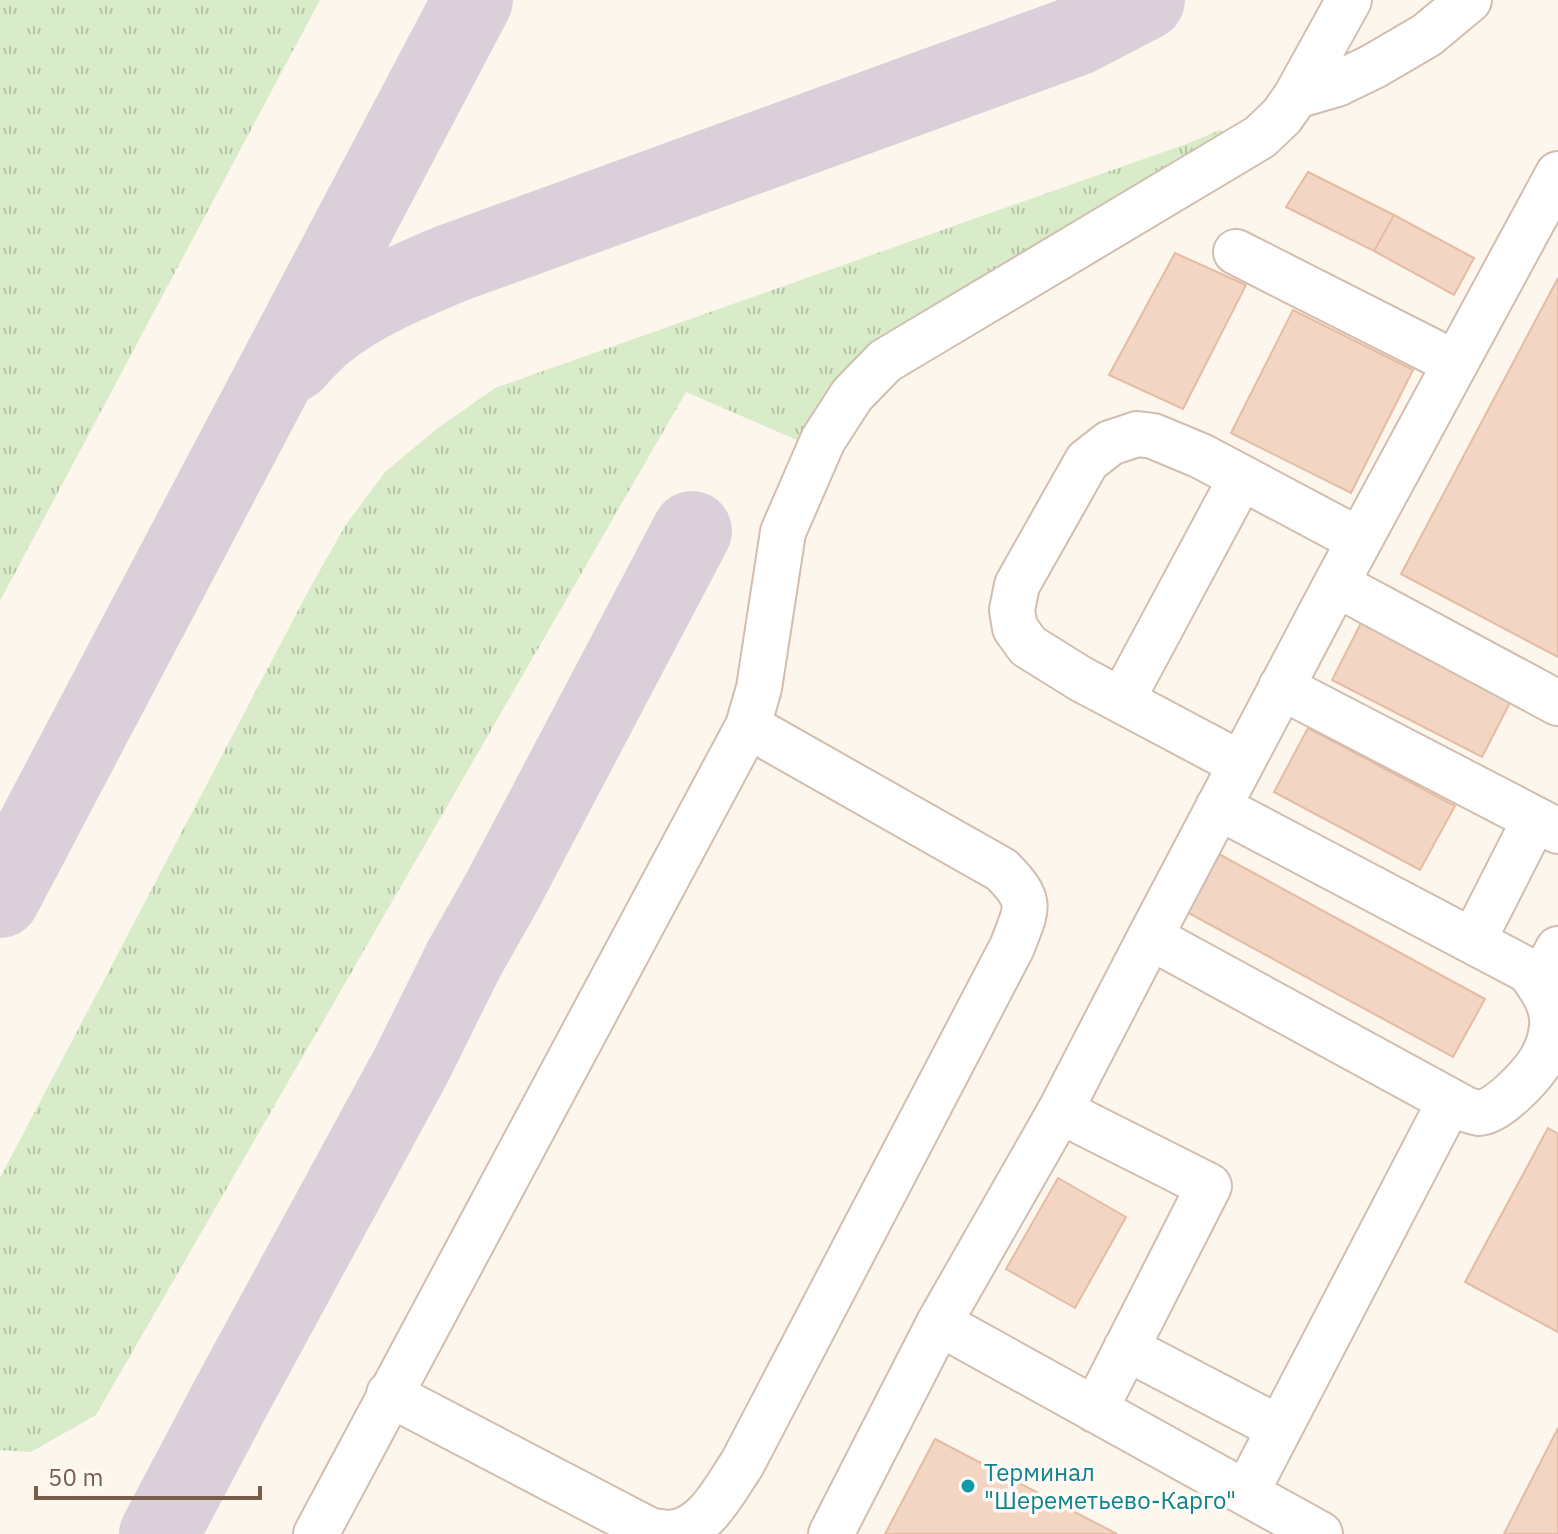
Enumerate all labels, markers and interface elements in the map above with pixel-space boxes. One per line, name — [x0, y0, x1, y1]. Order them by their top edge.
scale bar — [36, 1450, 260, 1500]
place label: Терминал "Шереметьево-Карго" — [984, 1456, 1236, 1516]
text: 50 m — [48, 1461, 103, 1493]
marker: Терминал "Шереметьево-Карго" — [959, 1477, 977, 1495]

